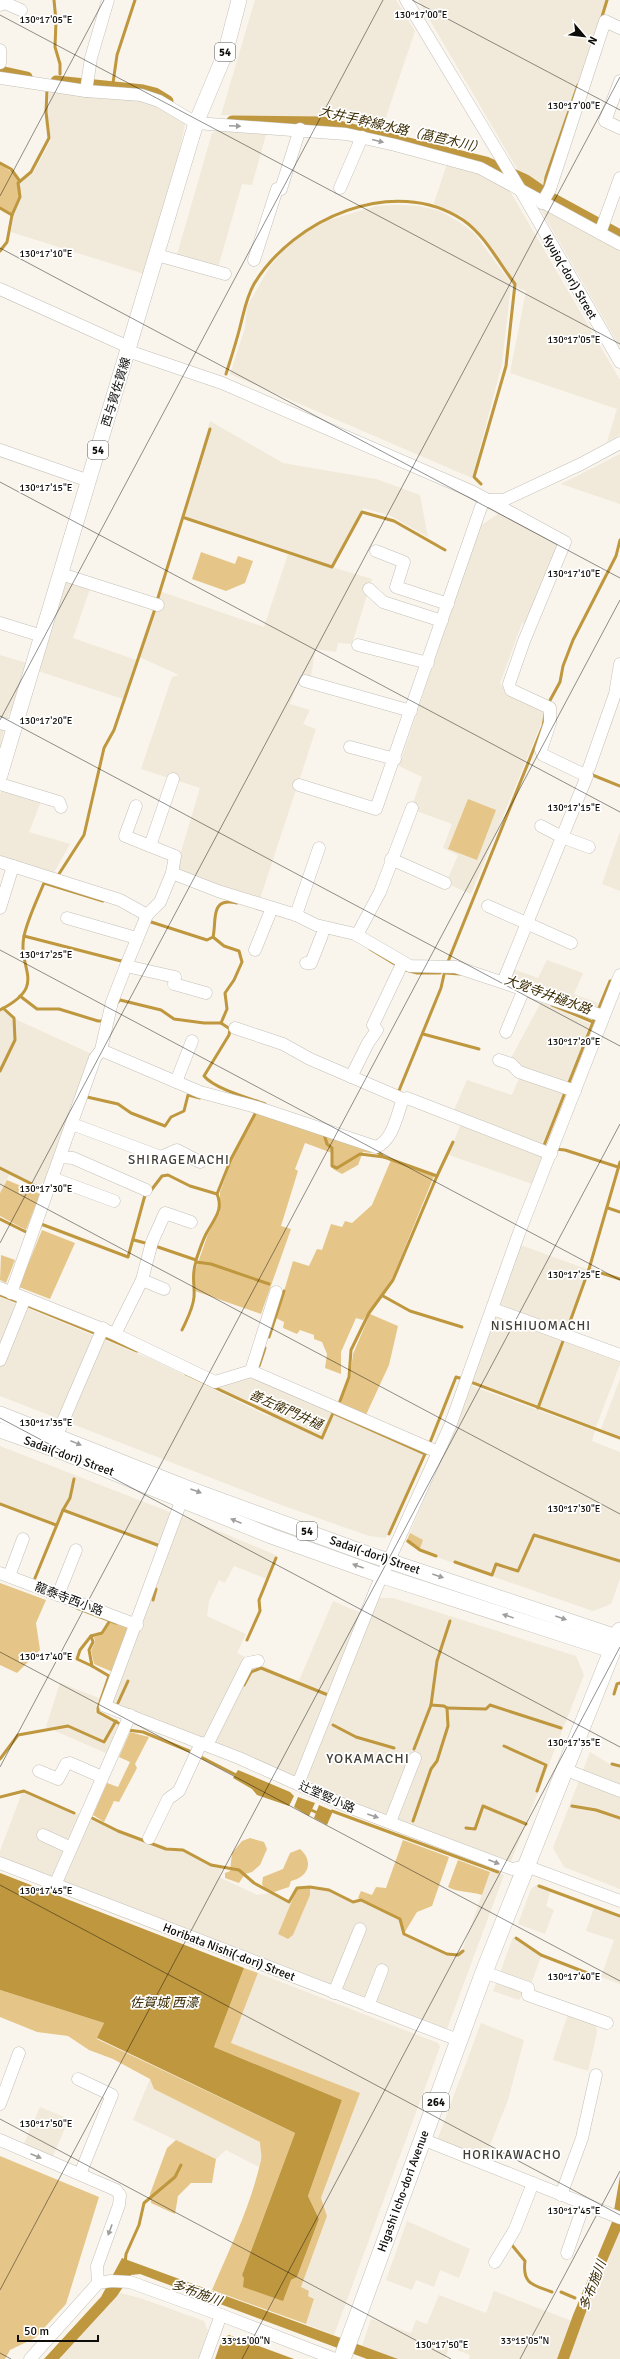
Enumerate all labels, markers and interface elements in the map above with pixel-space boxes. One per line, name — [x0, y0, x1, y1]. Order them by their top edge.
text: 130°17'00"E — [394, 9, 448, 21]
text: 130°17'05"E — [19, 14, 73, 26]
north arrow — [564, 16, 604, 56]
text: N — [585, 34, 600, 47]
road number: 54 — [215, 43, 235, 61]
text: 130°17'00"E — [547, 100, 601, 112]
water label: 大井手幹線水路（萵苣木川） — [318, 103, 486, 157]
one-way arrow — [229, 122, 241, 129]
one-way arrow — [372, 138, 384, 144]
street label: Kyujo(-dori) Street — [539, 232, 600, 322]
text: 130°17'10"E — [19, 248, 73, 260]
text: 130°17'05"E — [547, 334, 601, 346]
street label: 西与賀佐賀線 — [99, 356, 134, 429]
road number: 54 — [88, 441, 108, 459]
text: 130°17'15"E — [19, 482, 73, 494]
text: 130°17'10"E — [547, 568, 601, 580]
text: 130°17'20"E — [19, 715, 73, 727]
text: 130°17'15"E — [547, 802, 601, 814]
text: 130°17'25"E — [19, 949, 73, 961]
water label: 大覚寺井樋水路 — [502, 972, 594, 1018]
text: 130°17'20"E — [547, 1036, 601, 1048]
district label: SHIRAGEMACHI — [128, 1152, 230, 1168]
text: 130°17'30"E — [19, 1183, 73, 1195]
text: 130°17'25"E — [547, 1269, 601, 1281]
district label: NISHIUOMACHI — [491, 1318, 591, 1334]
water label: 善左衛門井樋 — [247, 1387, 326, 1434]
text: 130°17'35"E — [19, 1417, 73, 1429]
street label: Sadai(-dori) Street — [22, 1433, 116, 1480]
one-way arrow — [70, 1440, 82, 1446]
one-way arrow — [191, 1488, 203, 1494]
text: 130°17'30"E — [547, 1503, 601, 1515]
one-way arrow — [230, 1518, 242, 1524]
road number: 54 — [297, 1522, 317, 1540]
street label: Sadai(-dori) Street — [327, 1533, 422, 1578]
one-way arrow — [352, 1563, 364, 1569]
one-way arrow — [432, 1573, 444, 1579]
street label: 龍泰寺西小路 — [33, 1580, 105, 1619]
one-way arrow — [501, 1613, 513, 1619]
one-way arrow — [555, 1616, 567, 1622]
text: 130°17'40"E — [19, 1651, 73, 1663]
text: 130°17'35"E — [547, 1737, 601, 1749]
district label: YOKAMACHI — [326, 1750, 410, 1767]
street label: 辻堂竪小路 — [296, 1778, 357, 1817]
one-way arrow — [367, 1813, 379, 1819]
one-way arrow — [489, 1859, 500, 1865]
text: 130°17'45"E — [19, 1885, 73, 1897]
street label: Horibata Nishi(-dori) Street — [161, 1920, 297, 1985]
text: 130°17'40"E — [547, 1971, 601, 1983]
water label: 佐賀城 西濠 — [130, 1995, 200, 2011]
road number: 264 — [423, 2093, 449, 2111]
text: 130°17'50"E — [19, 2118, 73, 2130]
street label: Higashi Icho-dori Avenue — [374, 2128, 432, 2254]
district label: HORIKAWACHO — [463, 2147, 561, 2163]
one-way arrow — [30, 2153, 42, 2159]
text: 130°17'45"E — [547, 2205, 601, 2217]
one-way arrow — [107, 2224, 113, 2236]
water label: 多布施川 — [576, 2256, 610, 2313]
water label: 多布施川 — [169, 2277, 226, 2310]
scale bar — [18, 2317, 98, 2343]
text: 50 m — [24, 2324, 49, 2339]
text: 33°15'00"N — [222, 2335, 270, 2347]
text: 33°15'05"N — [501, 2335, 549, 2347]
text: 130°17'50"E — [415, 2339, 469, 2351]

